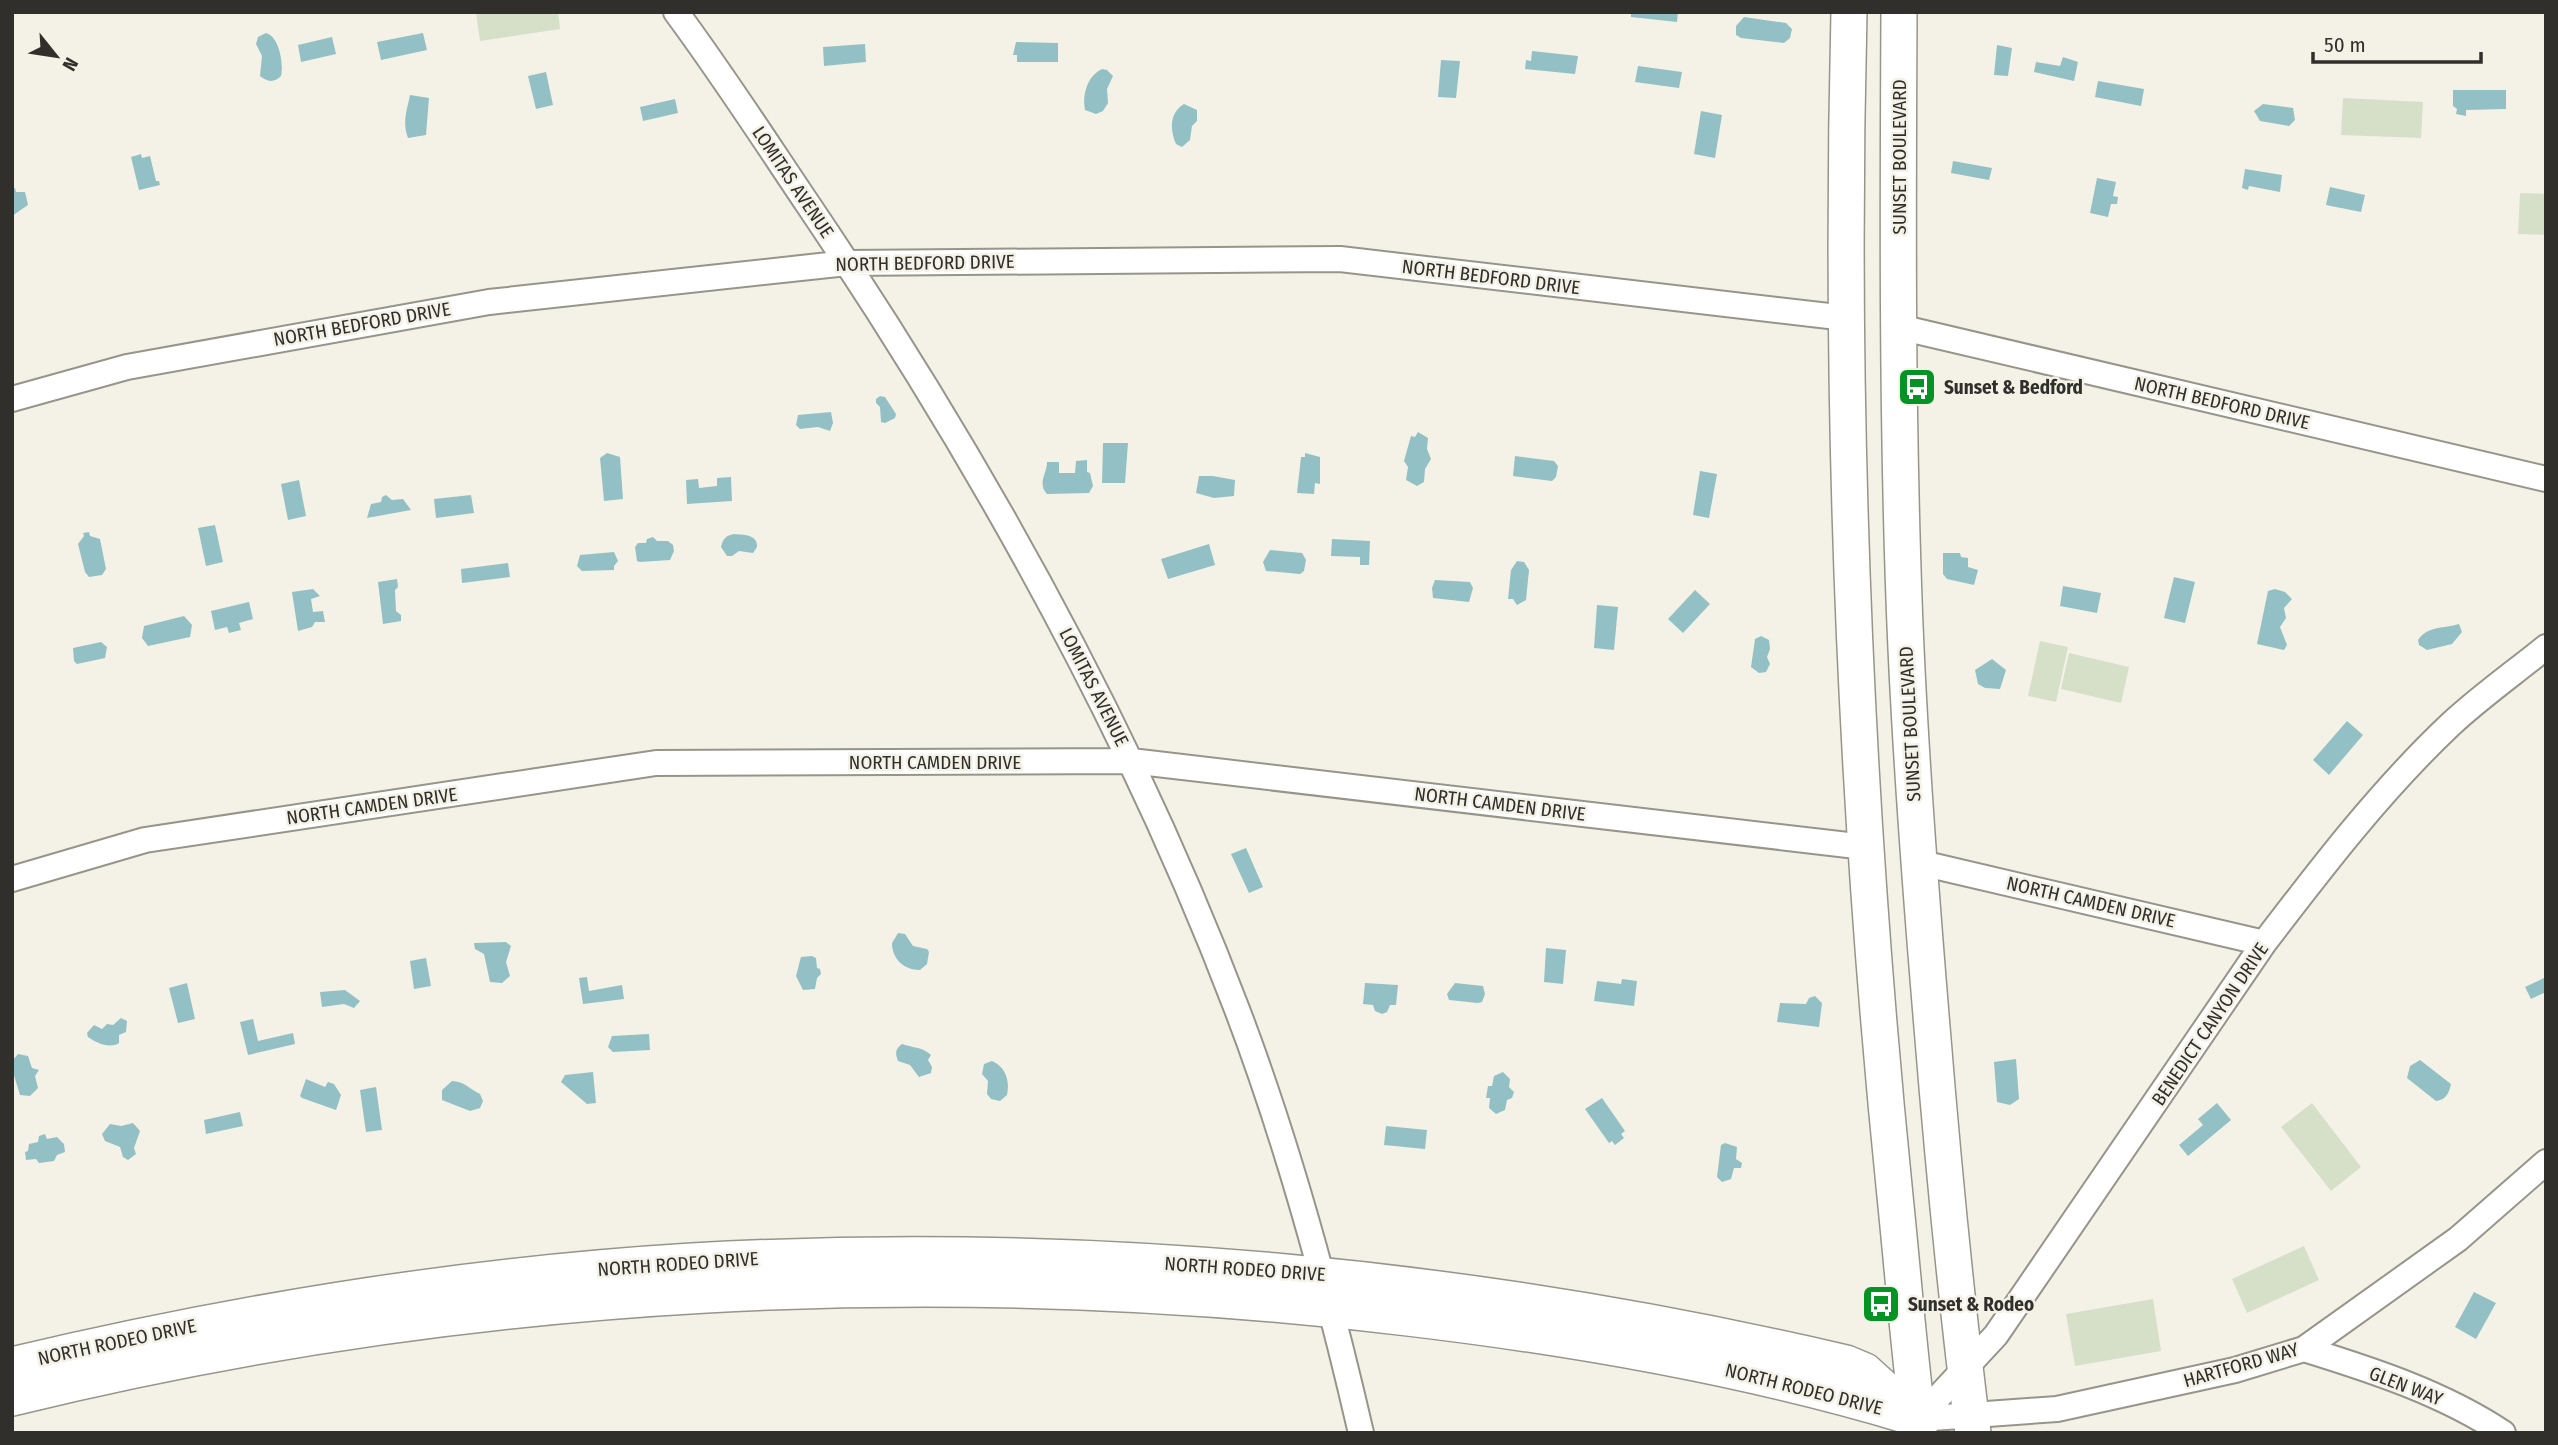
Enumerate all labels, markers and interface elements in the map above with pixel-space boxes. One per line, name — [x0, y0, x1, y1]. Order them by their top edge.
north arrow — [21, 21, 91, 91]
scale bar — [2313, 21, 2481, 65]
text: 50 m — [2324, 32, 2366, 58]
text: N — [57, 54, 83, 75]
street label: SUNSET BOULEVARD — [1888, 79, 1911, 235]
street label: LOMITAS AVENUE — [747, 122, 839, 242]
street label: NORTH BEDFORD DRIVE — [835, 250, 1015, 276]
street label: NORTH BEDFORD DRIVE — [1401, 255, 1581, 299]
street label: NORTH BEDFORD DRIVE — [272, 297, 452, 351]
bus stop icon: Sunset & Bedford — [1896, 366, 1938, 408]
street label: NORTH BEDFORD DRIVE — [2132, 372, 2312, 434]
place label: Sunset & Bedford — [1944, 376, 2083, 399]
street label: LOMITAS AVENUE — [1054, 624, 1134, 750]
street label: SUNSET BOULEVARD — [1894, 646, 1926, 802]
street label: NORTH CAMDEN DRIVE — [849, 751, 1021, 774]
street label: NORTH CAMDEN DRIVE — [1413, 782, 1587, 826]
street label: NORTH CAMDEN DRIVE — [285, 783, 459, 829]
street label: NORTH CAMDEN DRIVE — [2004, 871, 2178, 933]
street label: BENEDICT CANYON DRIVE — [2147, 938, 2273, 1110]
street label: NORTH RODEO DRIVE — [597, 1247, 759, 1281]
street label: NORTH RODEO DRIVE — [1164, 1252, 1326, 1286]
bus stop icon: Sunset & Rodeo — [1860, 1283, 1902, 1325]
place label: Sunset & Rodeo — [1908, 1293, 2034, 1316]
street label: NORTH RODEO DRIVE — [36, 1314, 198, 1370]
street label: HARTFORD WAY — [2181, 1337, 2302, 1392]
street label: NORTH RODEO DRIVE — [1723, 1358, 1885, 1420]
street label: GLEN WAY — [2366, 1361, 2447, 1411]

